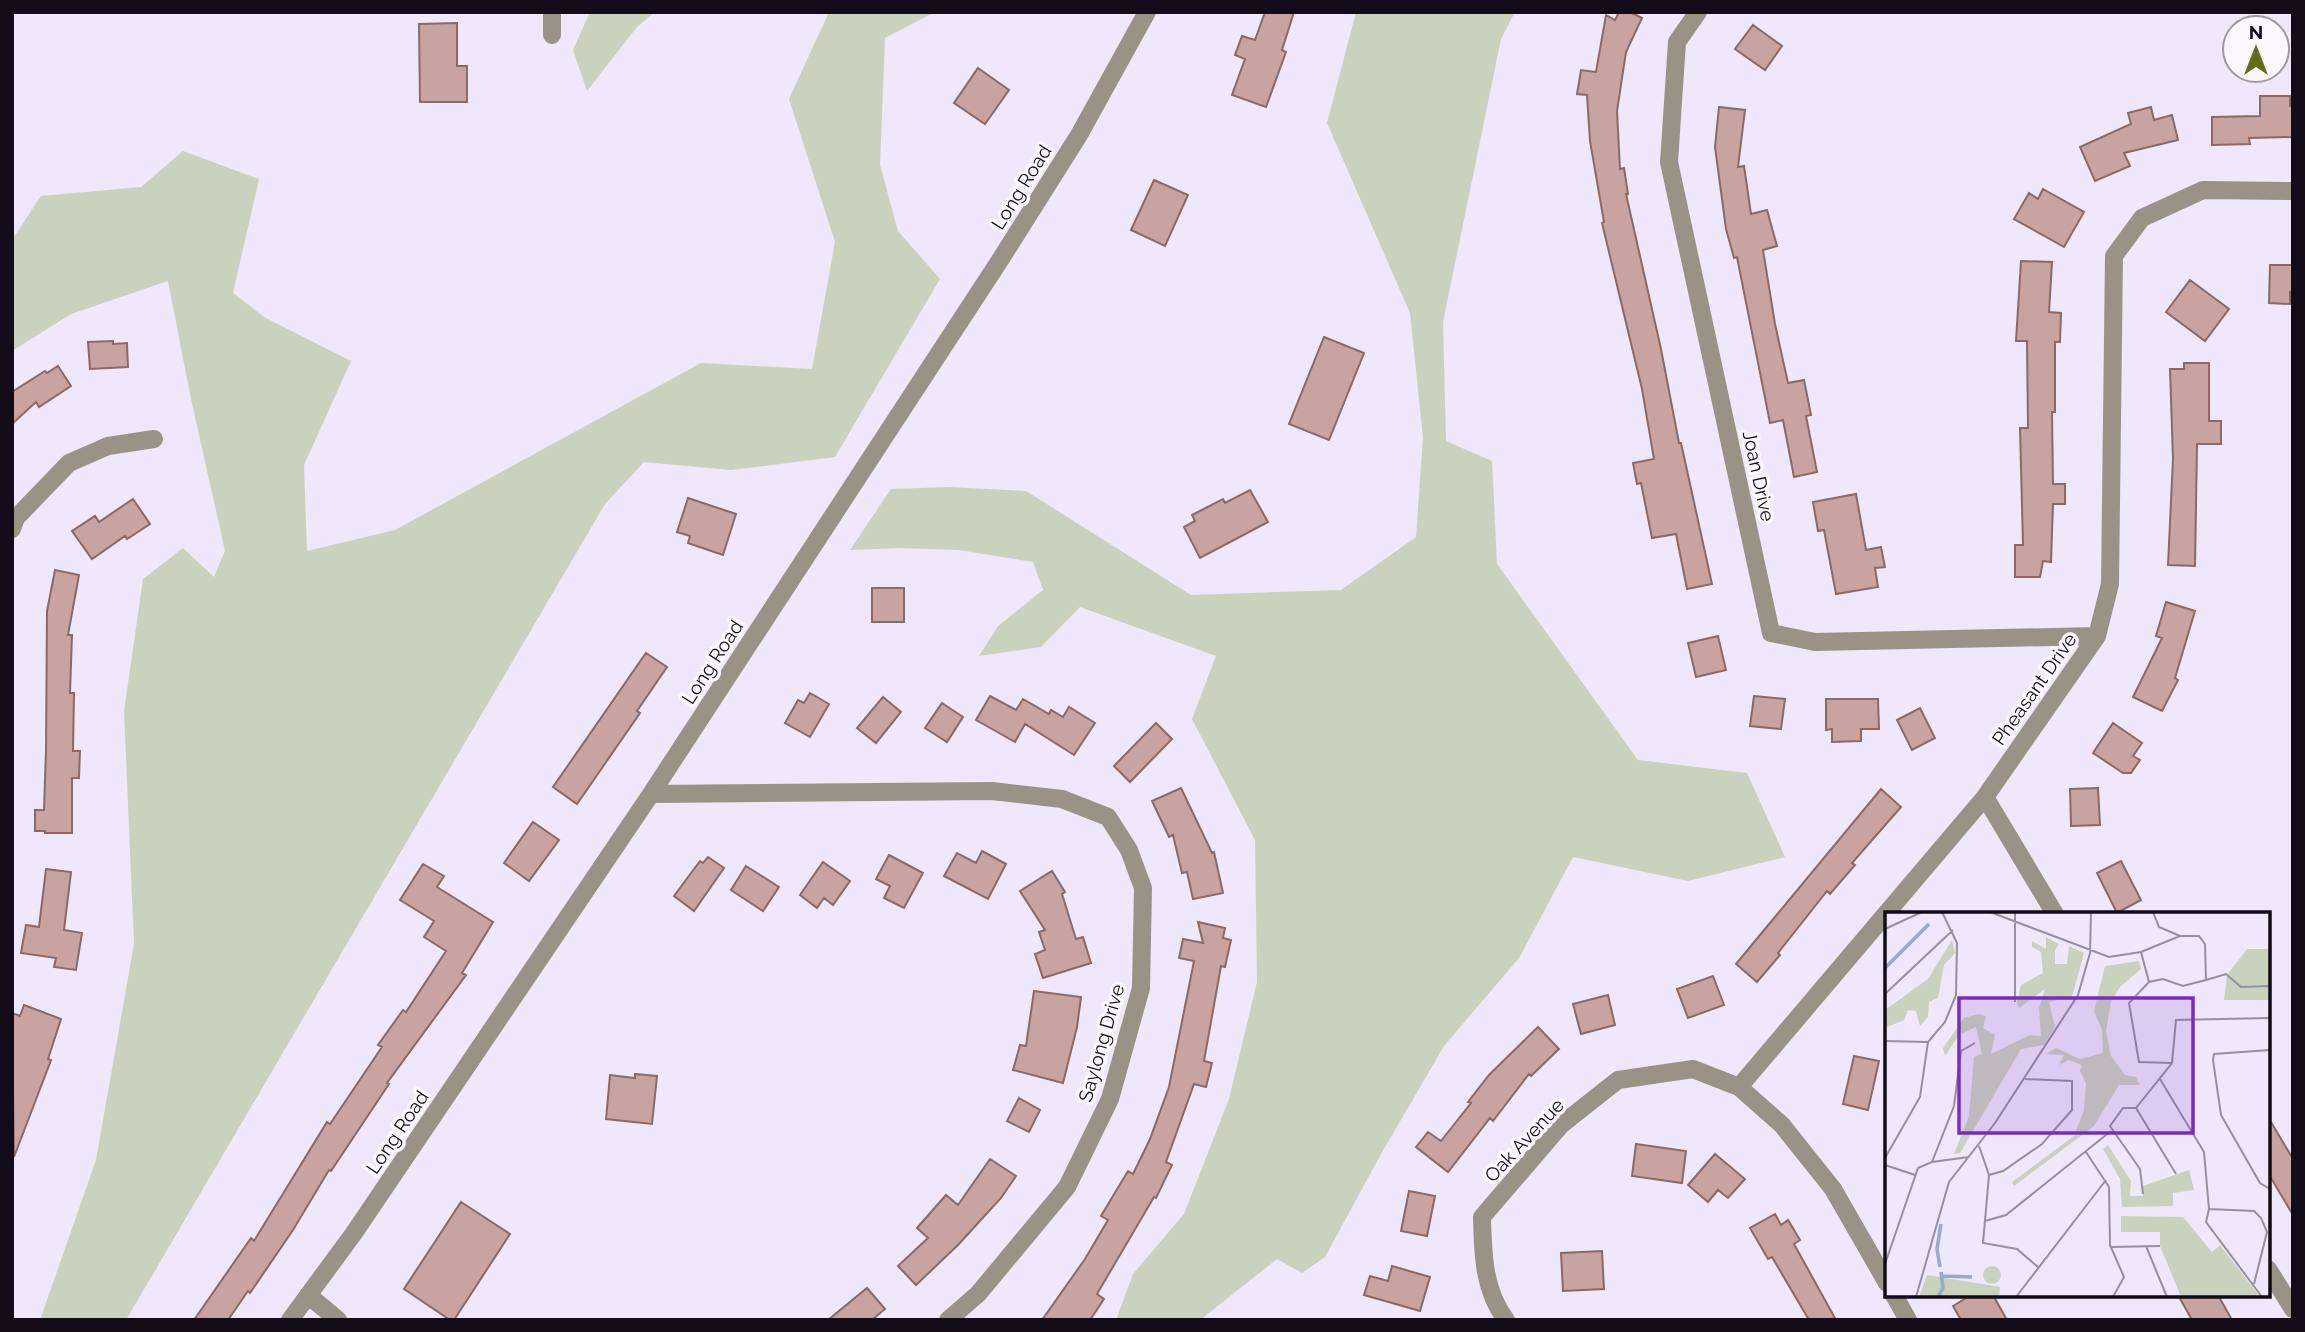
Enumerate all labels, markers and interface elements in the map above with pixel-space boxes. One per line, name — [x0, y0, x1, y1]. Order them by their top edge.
north arrow — [2221, 14, 2291, 84]
text: N — [2249, 21, 2263, 43]
street label: Long Road — [986, 141, 1056, 233]
street label: Joan Drive — [1739, 429, 1779, 523]
street label: Long Road — [677, 616, 747, 708]
street label: Pheasant Drive — [1987, 629, 2081, 749]
inset map — [1885, 912, 2270, 1297]
street label: Saylong Drive — [1074, 982, 1128, 1104]
street label: Long Road — [361, 1086, 433, 1178]
street label: Oak Avenue — [1480, 1094, 1568, 1186]

